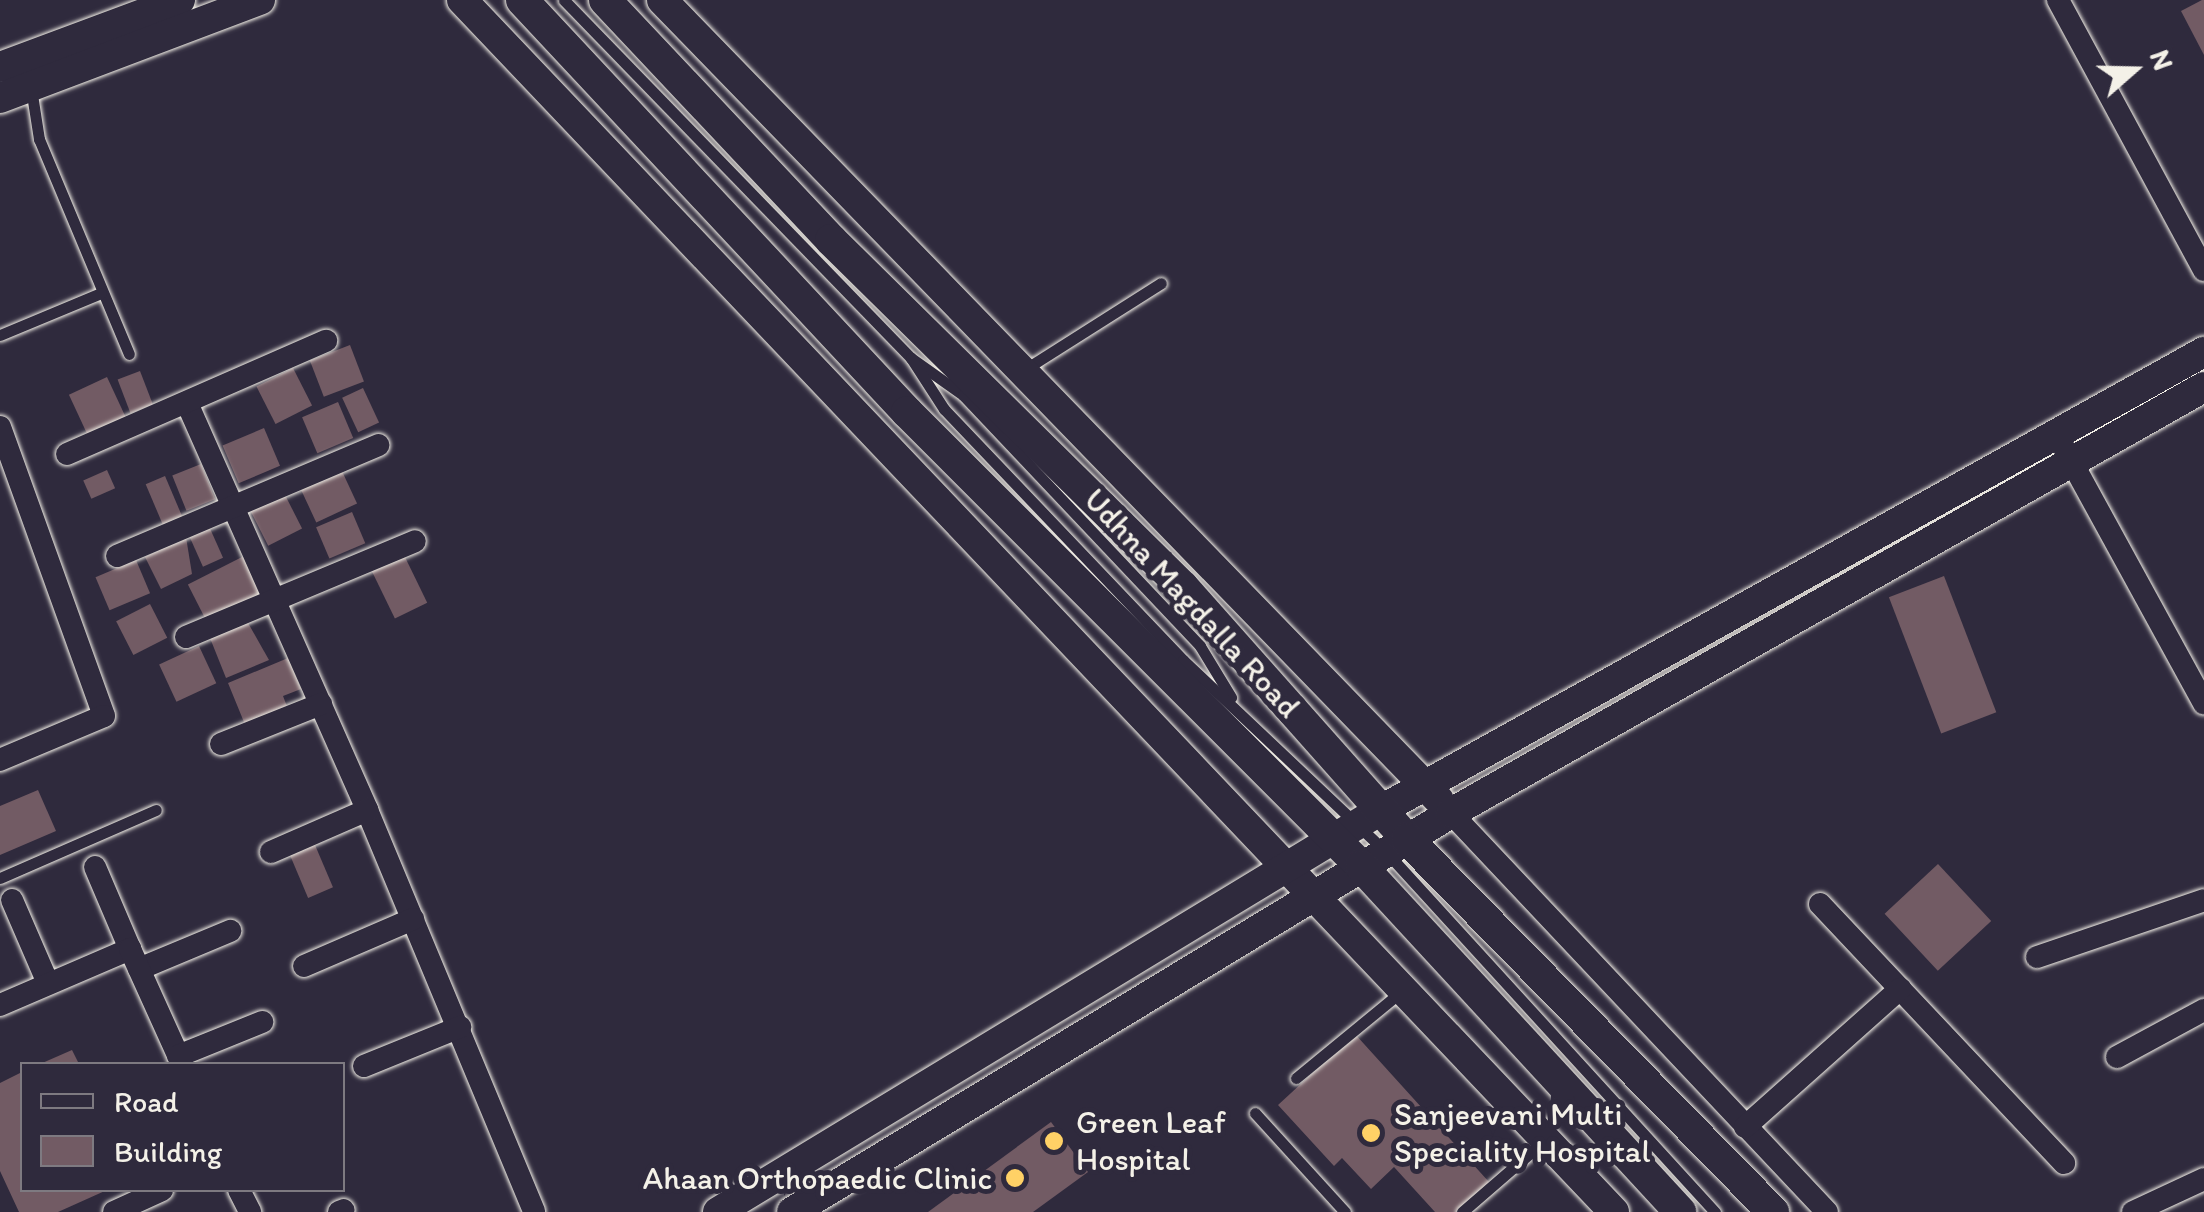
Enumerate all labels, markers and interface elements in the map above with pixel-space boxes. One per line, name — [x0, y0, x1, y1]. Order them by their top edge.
north arrow — [2084, 20, 2184, 120]
text: N — [2143, 45, 2181, 74]
street label: Udhna Magdalla Road — [1076, 481, 1308, 725]
legend — [20, 1062, 345, 1192]
text: Road — [114, 1083, 179, 1120]
place label: Sanjeevani Multi Speciality Hospital — [1394, 1096, 1649, 1171]
place label: Green Leaf Hospital — [1076, 1104, 1225, 1179]
marker: Sanjeevani Multi Speciality Hospital — [1358, 1120, 1384, 1146]
marker: Green Leaf Hospital — [1041, 1128, 1067, 1154]
text: Building — [114, 1133, 222, 1170]
place label: Ahaan Orthopaedic Clinic — [643, 1159, 992, 1197]
marker: Ahaan Orthopaedic Clinic — [1002, 1165, 1028, 1191]

